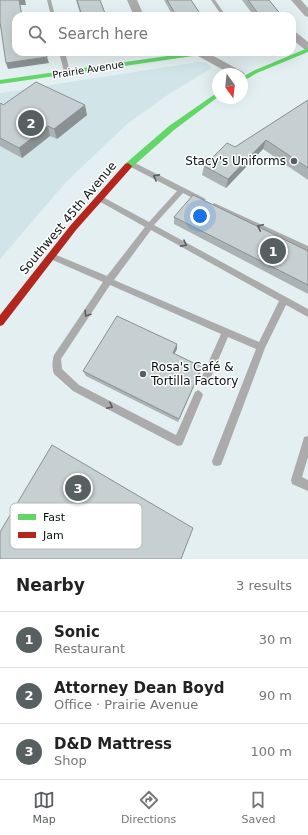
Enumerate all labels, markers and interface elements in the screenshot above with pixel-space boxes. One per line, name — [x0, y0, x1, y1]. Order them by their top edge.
search box — [12, 12, 296, 56]
icon: search — [26, 23, 48, 45]
text: Search here — [58, 25, 148, 43]
street label: Prairie Avenue — [52, 58, 125, 81]
north arrow — [212, 68, 248, 104]
pin: 2 — [18, 108, 44, 138]
place label: Stacy's Uniforms — [185, 154, 286, 168]
marker: Stacy's Uniforms — [289, 156, 299, 166]
street label: Southwest 45th Avenue — [17, 159, 119, 277]
one-way arrow — [153, 174, 160, 182]
your location — [190, 206, 210, 226]
one-way arrow — [257, 224, 264, 232]
pin: 1 — [260, 236, 286, 266]
one-way arrow — [180, 240, 187, 247]
one-way arrow — [84, 310, 91, 317]
place label: Rosa's Café & Tortilla Factory — [150, 360, 238, 388]
marker: Rosa's Café & Tortilla Factory — [138, 369, 148, 379]
one-way arrow — [106, 401, 113, 408]
pin: 3 — [65, 473, 91, 503]
legend — [10, 503, 142, 549]
text: Fast — [43, 511, 66, 524]
text: Jam — [42, 529, 64, 542]
text: Nearby — [16, 575, 85, 595]
text: 3 results — [236, 578, 292, 593]
text: Sonic — [54, 623, 100, 641]
text: 1 — [24, 632, 34, 647]
text: 30 m — [259, 632, 292, 647]
text: Restaurant — [54, 641, 125, 656]
text: Attorney Dean Boyd — [54, 679, 224, 697]
text: 2 — [24, 688, 34, 703]
text: 90 m — [259, 688, 292, 703]
text: Office · Prairie Avenue — [54, 697, 198, 712]
text: D&D Mattress — [54, 735, 172, 753]
text: 3 — [24, 744, 34, 759]
text: 100 m — [250, 744, 292, 759]
text: Shop — [54, 753, 87, 768]
tab: Map — [33, 789, 56, 826]
tab: Directions — [121, 789, 176, 826]
tab: Saved — [241, 789, 275, 826]

